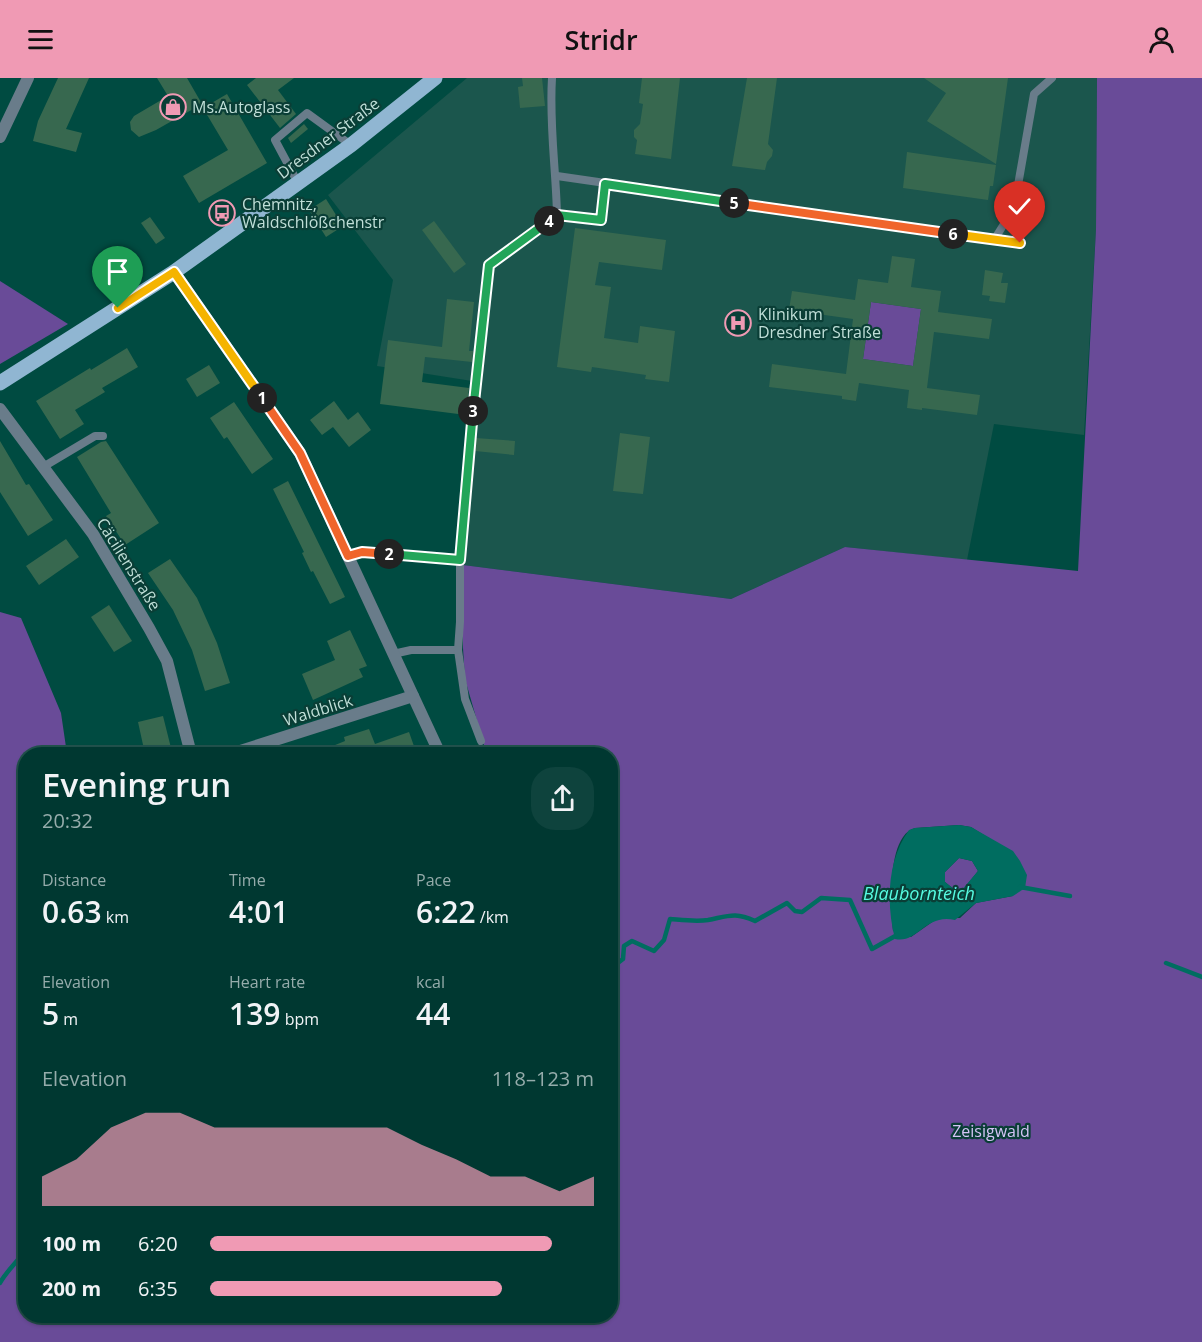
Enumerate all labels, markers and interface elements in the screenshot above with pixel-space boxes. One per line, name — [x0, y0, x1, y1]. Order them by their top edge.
text: Stridr — [564, 21, 638, 58]
icon: menu — [24, 23, 57, 56]
icon: person — [1145, 23, 1178, 56]
shop icon: Ms.Autoglass — [158, 92, 188, 122]
street label: Dresdner Straße — [272, 92, 384, 184]
place label: Ms.Autoglass — [192, 96, 290, 118]
pin — [994, 181, 1045, 243]
pin: 5 — [719, 188, 749, 218]
icon: check — [1003, 190, 1036, 223]
text: 5 — [729, 192, 739, 214]
place label: Chemnitz, Waldschlößchenstr — [242, 193, 385, 233]
bus stop icon: Chemnitz, Waldschlößchenstr — [207, 198, 237, 228]
pin: 4 — [534, 206, 564, 236]
text: 4 — [544, 210, 554, 232]
pin: 6 — [938, 219, 968, 249]
text: 6 — [948, 223, 958, 245]
pin — [92, 246, 143, 308]
icon: arrive — [101, 255, 134, 288]
place label: Klinikum Dresdner Straße — [758, 303, 881, 343]
hospital icon: Klinikum Dresdner Straße — [723, 308, 753, 338]
pin: 1 — [247, 383, 277, 413]
text: 1 — [257, 387, 267, 409]
pin: 3 — [458, 396, 488, 426]
text: 3 — [468, 400, 478, 422]
street label: Cäcilienstraße — [92, 514, 166, 614]
pin: 2 — [374, 539, 404, 569]
text: 2 — [384, 543, 394, 565]
street label: Waldblick — [281, 689, 356, 731]
text: Evening run — [42, 762, 231, 807]
button: share — [531, 767, 594, 830]
text: 20:32 — [42, 807, 93, 834]
text: Distance — [42, 869, 106, 891]
text: Time — [229, 869, 266, 891]
text: Pace — [416, 869, 451, 891]
water label: Blaubornteich — [863, 881, 975, 905]
text: 0.63 — [42, 891, 102, 932]
text: 4:01 — [229, 891, 289, 932]
text: 6:22 — [416, 891, 476, 932]
text: km — [102, 906, 129, 928]
text: /km — [476, 906, 509, 928]
text: Elevation — [42, 971, 110, 993]
text: Heart rate — [229, 971, 305, 993]
text: kcal — [416, 971, 445, 993]
text: 5 — [42, 993, 59, 1034]
text: 139 — [229, 993, 280, 1034]
text: 44 — [416, 993, 450, 1034]
text: m — [59, 1008, 78, 1030]
text: bpm — [280, 1008, 319, 1030]
text: Elevation — [42, 1065, 127, 1092]
text: 118–123 m — [492, 1065, 594, 1092]
park label: Zeisigwald — [952, 1120, 1030, 1142]
text: 100 m — [42, 1230, 101, 1257]
text: 6:20 — [138, 1230, 178, 1257]
text: 200 m — [42, 1275, 101, 1302]
text: 6:35 — [138, 1275, 178, 1302]

